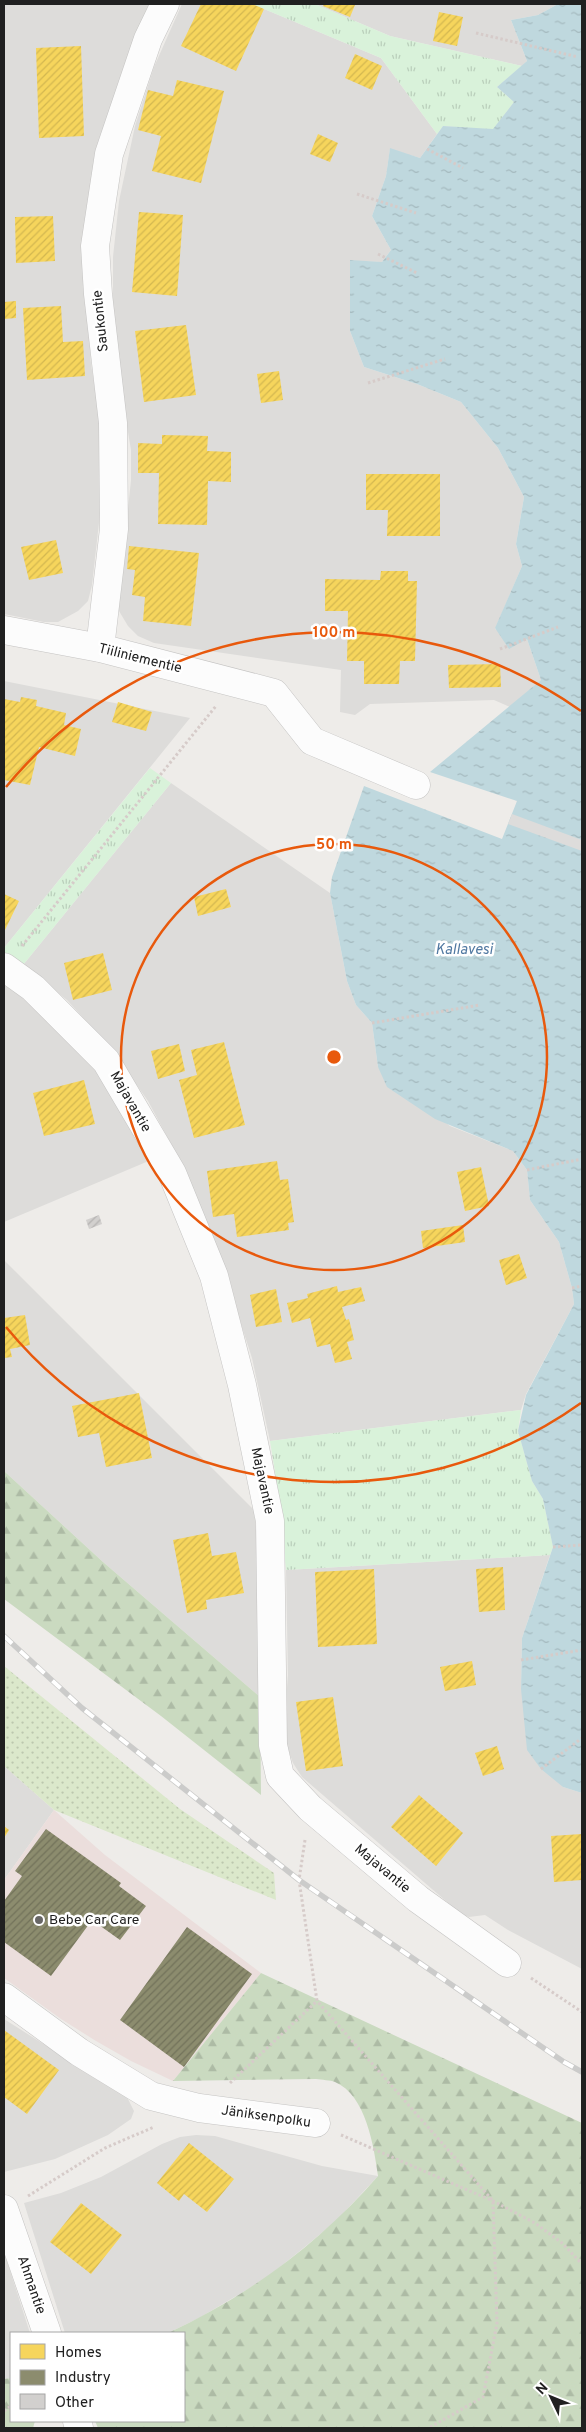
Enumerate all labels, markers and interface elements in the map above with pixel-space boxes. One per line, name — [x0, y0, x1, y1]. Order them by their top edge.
street label: Saukontie — [89, 289, 113, 353]
text: 100 m — [313, 624, 355, 643]
street label: Tiiliniementie — [97, 640, 183, 678]
text: 50 m — [316, 836, 352, 855]
water label: Kallavesi — [435, 941, 494, 960]
centre of rings — [325, 1048, 343, 1066]
street label: Majavantie — [106, 1068, 154, 1136]
street label: Majavantie — [247, 1446, 277, 1516]
street label: Majavantie — [351, 1841, 413, 1897]
place label: Bebe Car Care — [49, 1912, 139, 1929]
marker: Bebe Car Care — [33, 1914, 45, 1926]
street label: Jäniksenpolku — [220, 2102, 312, 2132]
street label: Ahmantie — [13, 2253, 49, 2317]
legend — [10, 2332, 185, 2422]
text: Homes — [55, 2344, 102, 2363]
text: Industry — [55, 2369, 111, 2388]
north arrow — [526, 2372, 576, 2422]
text: N — [533, 2380, 552, 2399]
text: Other — [55, 2394, 94, 2413]

